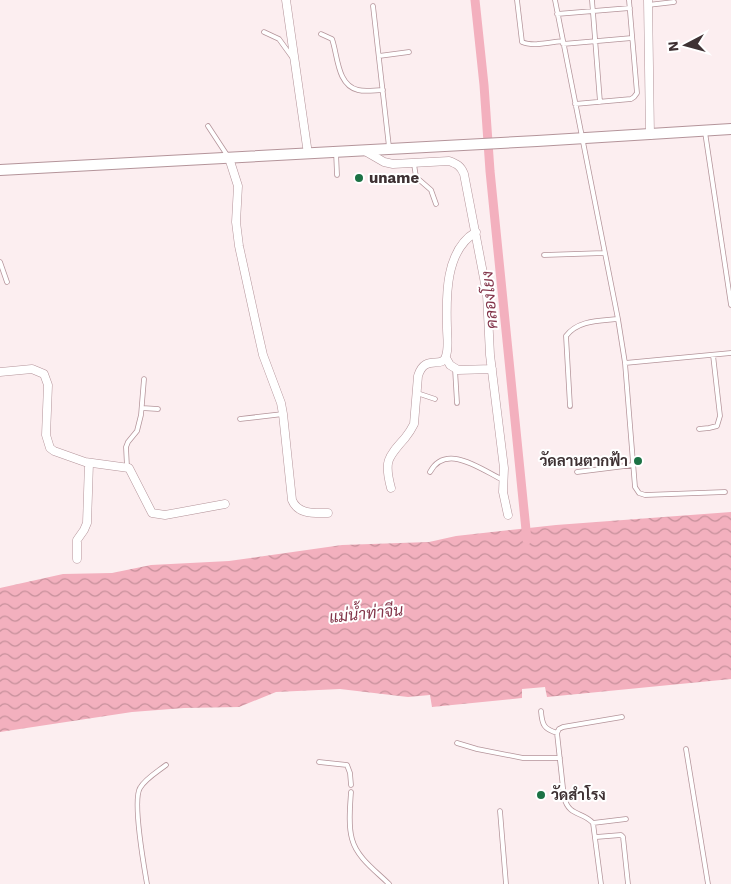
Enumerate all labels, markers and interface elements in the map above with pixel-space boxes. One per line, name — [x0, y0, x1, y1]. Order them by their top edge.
north arrow — [661, 20, 711, 70]
text: N — [665, 40, 682, 52]
place label: uname — [369, 169, 419, 187]
marker: uname — [353, 172, 365, 184]
water label: คลองโยง — [476, 270, 501, 330]
place label: วัดลานตากฟ้า — [540, 451, 628, 470]
marker: วัดลานตากฟ้า — [632, 455, 644, 467]
water label: แม่น้ำท่าจีน — [328, 595, 404, 627]
place label: วัดสำโรง — [551, 784, 606, 804]
marker: วัดสำโรง — [535, 789, 547, 801]

